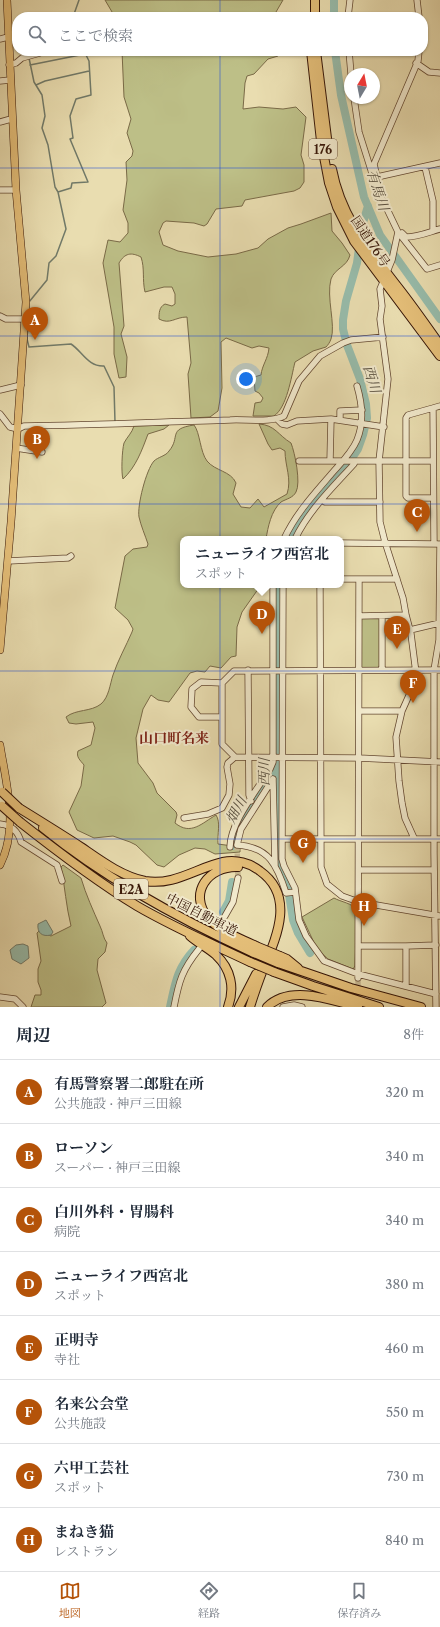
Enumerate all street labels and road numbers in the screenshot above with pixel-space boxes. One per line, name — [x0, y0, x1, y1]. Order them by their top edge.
road number: 176 — [309, 139, 337, 159]
street label: 国道176号 — [348, 212, 394, 270]
road number: E2A — [114, 879, 148, 899]
street label: 中国自動車道 — [164, 889, 240, 939]

